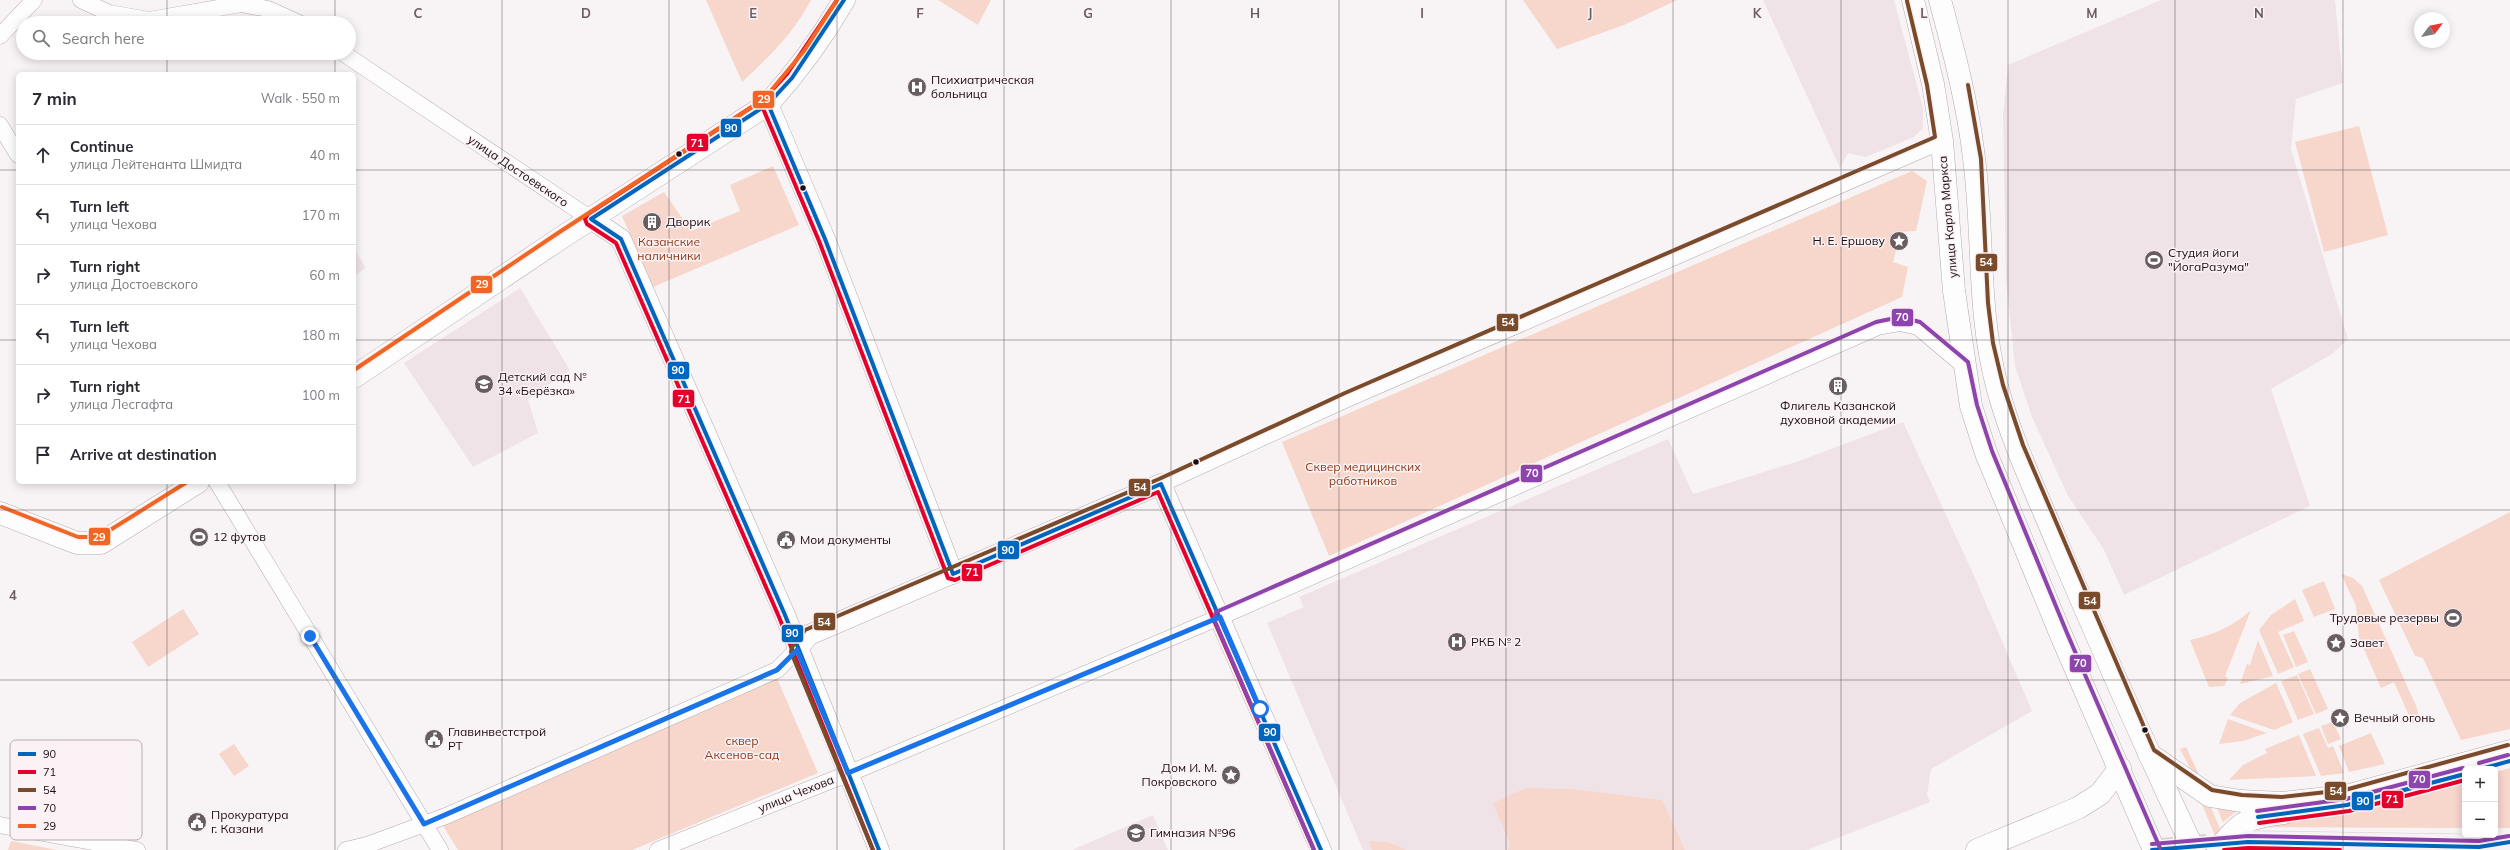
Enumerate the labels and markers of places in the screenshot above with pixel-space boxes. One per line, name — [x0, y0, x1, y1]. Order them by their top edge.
place label: Психиатрическая больница — [931, 72, 1034, 101]
hospital icon: Психиатрическая больница — [906, 76, 928, 98]
unlabelled marker — [674, 149, 684, 159]
unlabelled marker — [798, 183, 808, 193]
building icon: Дворик — [641, 211, 663, 233]
place label: Дворик — [666, 214, 711, 229]
place icon: Н. Е. Ершову — [1888, 230, 1910, 252]
place label: Н. Е. Ершову — [1813, 233, 1885, 248]
place label: Студия йоги "ЙогаРазума" — [2168, 245, 2249, 274]
sports icon: Студия йоги "ЙогаРазума" — [2143, 249, 2165, 271]
place label: Детский сад № 34 «Берёзка» — [498, 369, 586, 398]
school or university icon: Детский сад № 34 «Берёзка» — [473, 373, 495, 395]
building icon: Флигель Казанской духовной академии — [1827, 375, 1849, 397]
place label: Флигель Казанской духовной академии — [1780, 398, 1896, 427]
unlabelled marker — [1191, 457, 1201, 467]
sports icon: 12 футов — [188, 526, 210, 548]
place label: 12 футов — [213, 529, 266, 544]
public building icon: Мои документы — [775, 529, 797, 551]
place label: Мои документы — [800, 532, 891, 547]
sports icon: Трудовые резервы — [2442, 607, 2464, 629]
place label: Трудовые резервы — [2330, 610, 2439, 625]
hospital icon: РКБ № 2 — [1446, 631, 1468, 653]
place icon: Завет — [2325, 632, 2347, 654]
place label: РКБ № 2 — [1471, 634, 1521, 649]
place label: Завет — [2350, 635, 2385, 650]
place icon: Вечный огонь — [2329, 707, 2351, 729]
place label: Вечный огонь — [2354, 710, 2435, 725]
place label: Главинвестстрой РТ — [448, 724, 546, 753]
unlabelled marker — [2140, 725, 2150, 735]
public building icon: Главинвестстрой РТ — [423, 728, 445, 750]
place label: Дом И. М. Покровского — [1142, 760, 1217, 789]
place icon: Дом И. М. Покровского — [1220, 764, 1242, 786]
place label: Прокуратура г. Казани — [211, 807, 289, 836]
public building icon: Прокуратура г. Казани — [186, 811, 208, 833]
school or university icon: Гимназия №96 — [1125, 822, 1147, 844]
place label: Гимназия №96 — [1150, 825, 1236, 840]

